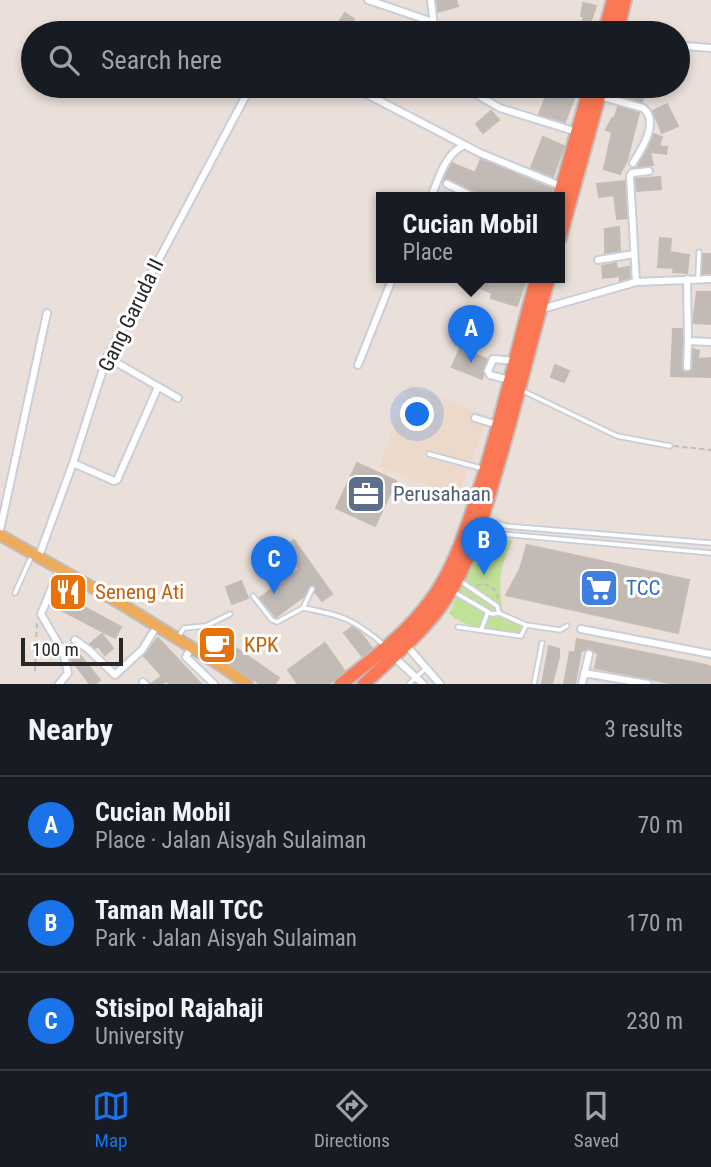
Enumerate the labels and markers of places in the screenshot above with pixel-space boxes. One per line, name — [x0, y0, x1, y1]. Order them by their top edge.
pin: A — [448, 305, 494, 363]
office icon: Perusahaan — [345, 473, 387, 515]
place label: Perusahaan — [393, 482, 491, 506]
pin: B — [461, 517, 507, 575]
pin: C — [251, 536, 297, 594]
supermarket icon: TCC — [578, 567, 620, 609]
restaurant icon: Seneng Ati — [47, 571, 89, 613]
place label: TCC — [626, 576, 660, 600]
place label: Seneng Ati — [95, 580, 184, 604]
cafe icon: KPK — [196, 624, 238, 666]
place label: KPK — [244, 633, 279, 657]

